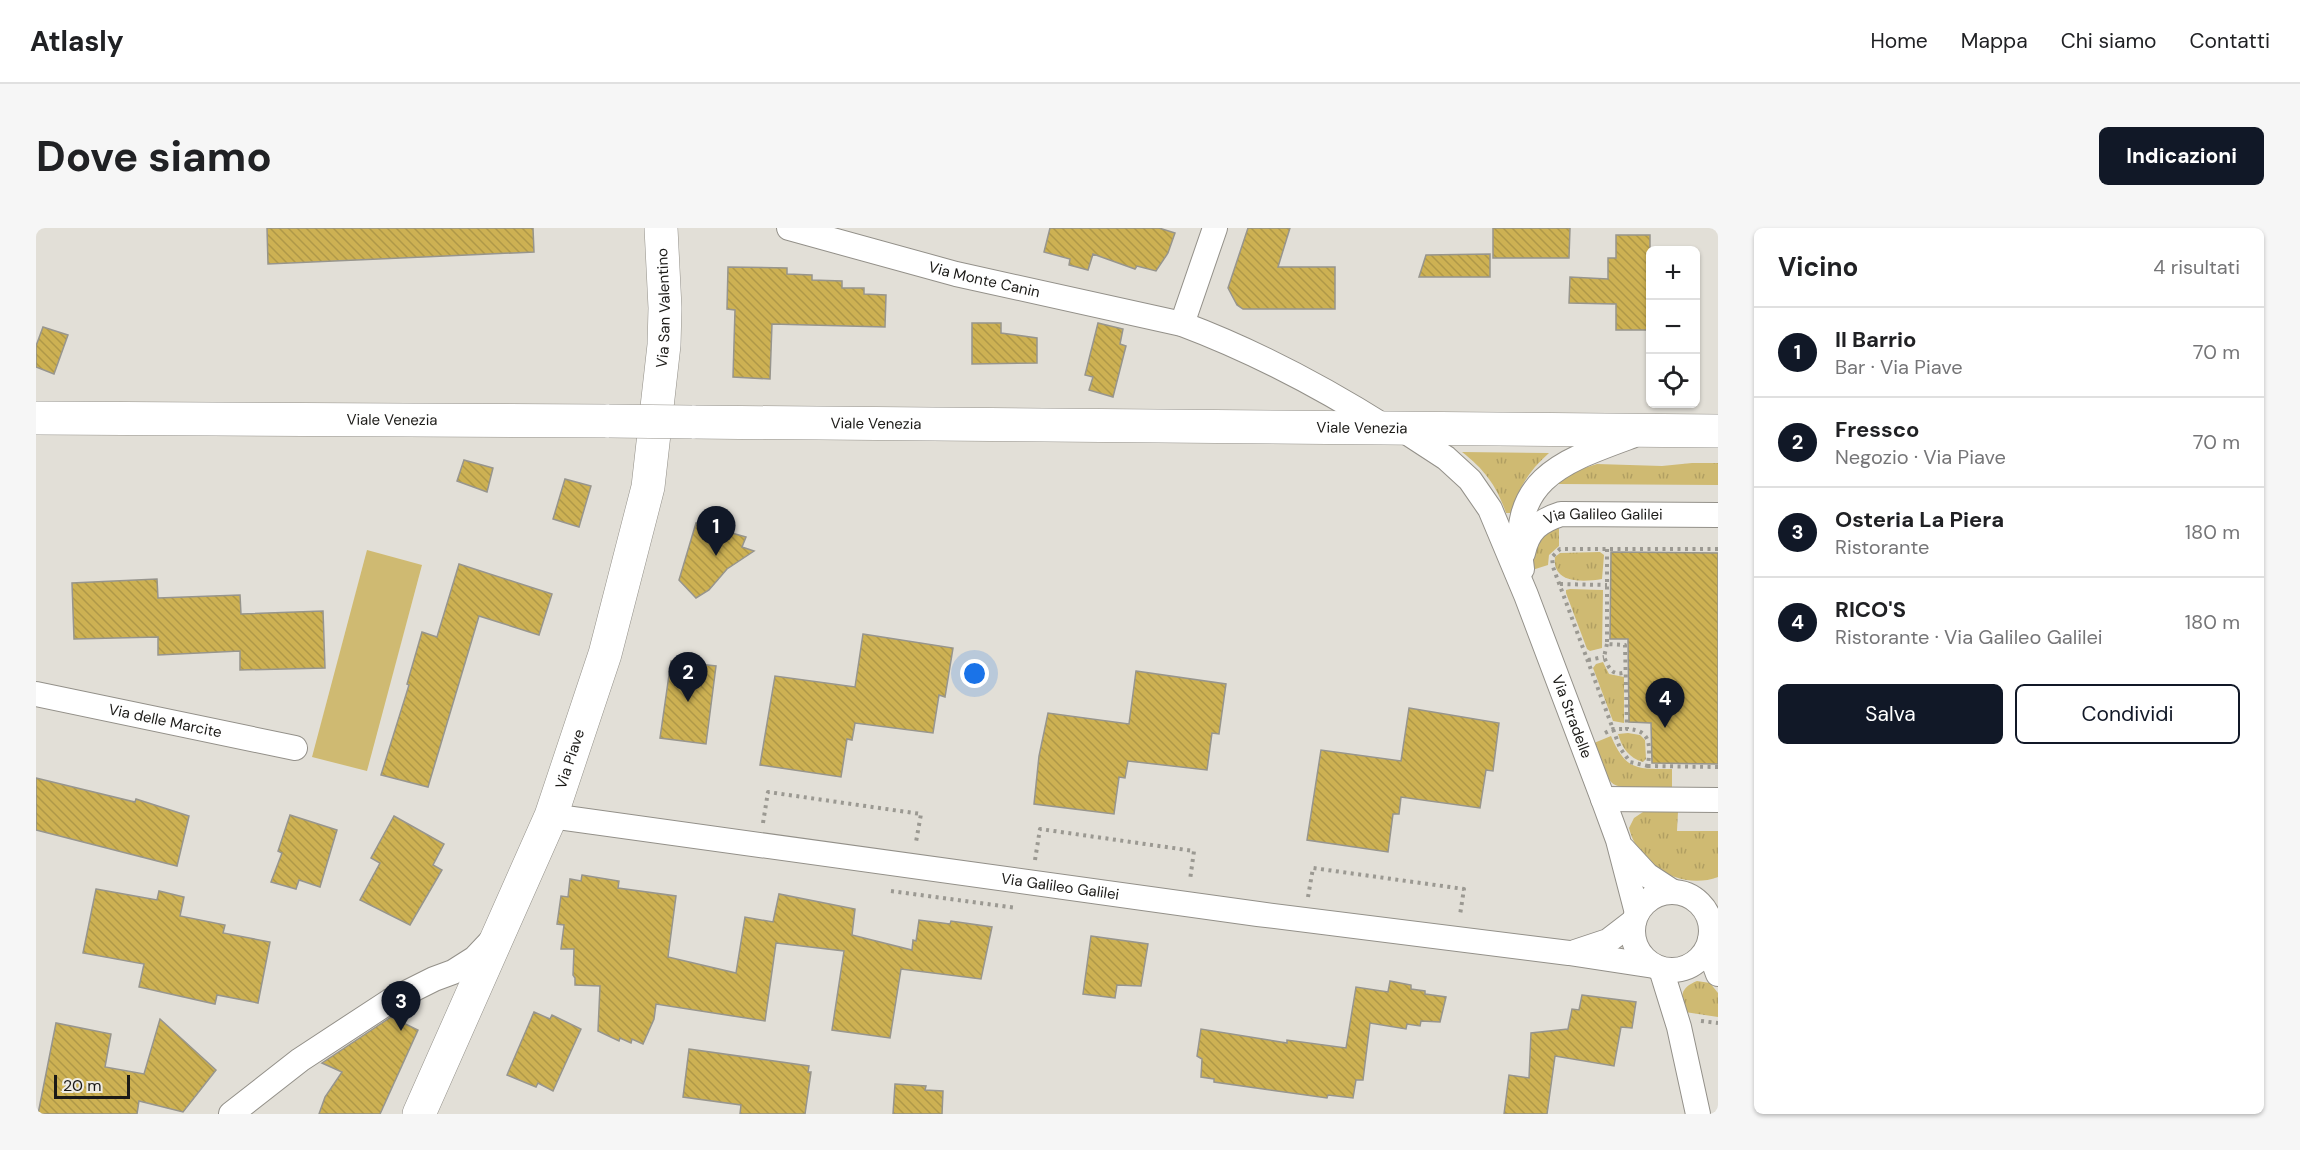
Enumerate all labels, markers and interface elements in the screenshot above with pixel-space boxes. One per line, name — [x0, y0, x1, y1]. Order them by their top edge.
text: Atlasly — [30, 23, 124, 60]
text: Home — [1870, 27, 1928, 55]
text: Mappa — [1961, 27, 2028, 55]
text: Chi siamo — [2061, 27, 2157, 55]
text: Contatti — [2190, 27, 2270, 55]
button: Indicazioni — [2099, 127, 2264, 185]
text: Dove siamo — [36, 129, 272, 184]
map controls — [1646, 246, 1700, 408]
button: + — [1646, 246, 1700, 300]
street label: Via San Valentino — [651, 247, 675, 369]
text: Vicino — [1778, 250, 1858, 284]
text: 4 risultati — [2153, 254, 2240, 280]
street label: Via Monte Canin — [926, 257, 1042, 302]
button: − — [1646, 300, 1700, 354]
text: Il Barrio — [1835, 325, 1916, 354]
text: 1 — [1794, 339, 1801, 365]
text: 70 m — [2193, 339, 2240, 365]
button: locate — [1646, 354, 1700, 408]
text: Bar · Via Piave — [1835, 354, 1963, 380]
street label: Viale Venezia — [346, 410, 438, 430]
street label: Viale Venezia — [830, 413, 922, 434]
text: Fressco — [1835, 415, 1919, 444]
street label: Viale Venezia — [1316, 417, 1408, 438]
text: 2 — [1792, 429, 1803, 455]
text: 70 m — [2193, 429, 2240, 455]
text: Negozio · Via Piave — [1835, 444, 2006, 470]
street label: Via Galileo Galilei — [1541, 504, 1663, 530]
text: Osteria La Piera — [1835, 505, 2004, 534]
pin: 1 — [696, 506, 736, 556]
text: 3 — [1791, 519, 1804, 545]
text: 180 m — [2185, 519, 2240, 545]
text: Ristorante — [1835, 534, 1929, 560]
text: RICO'S — [1835, 595, 1906, 624]
text: 4 — [1791, 609, 1804, 635]
text: 180 m — [2185, 609, 2240, 635]
text: Ristorante · Via Galileo Galilei — [1835, 624, 2103, 650]
pin: 2 — [668, 652, 708, 702]
your location — [960, 659, 989, 688]
street label: Via Stradelle — [1547, 672, 1597, 761]
pin: 4 — [1646, 678, 1684, 728]
button: Salva — [1778, 684, 2003, 744]
button: Condividi — [2015, 684, 2240, 744]
street label: Via delle Marcite — [107, 699, 224, 743]
street label: Via Piave — [551, 726, 589, 792]
street label: Via Galileo Galilei — [1000, 868, 1121, 905]
pin: 3 — [382, 982, 421, 1031]
scale bar — [54, 1072, 130, 1100]
text: 20 m — [63, 1075, 102, 1096]

